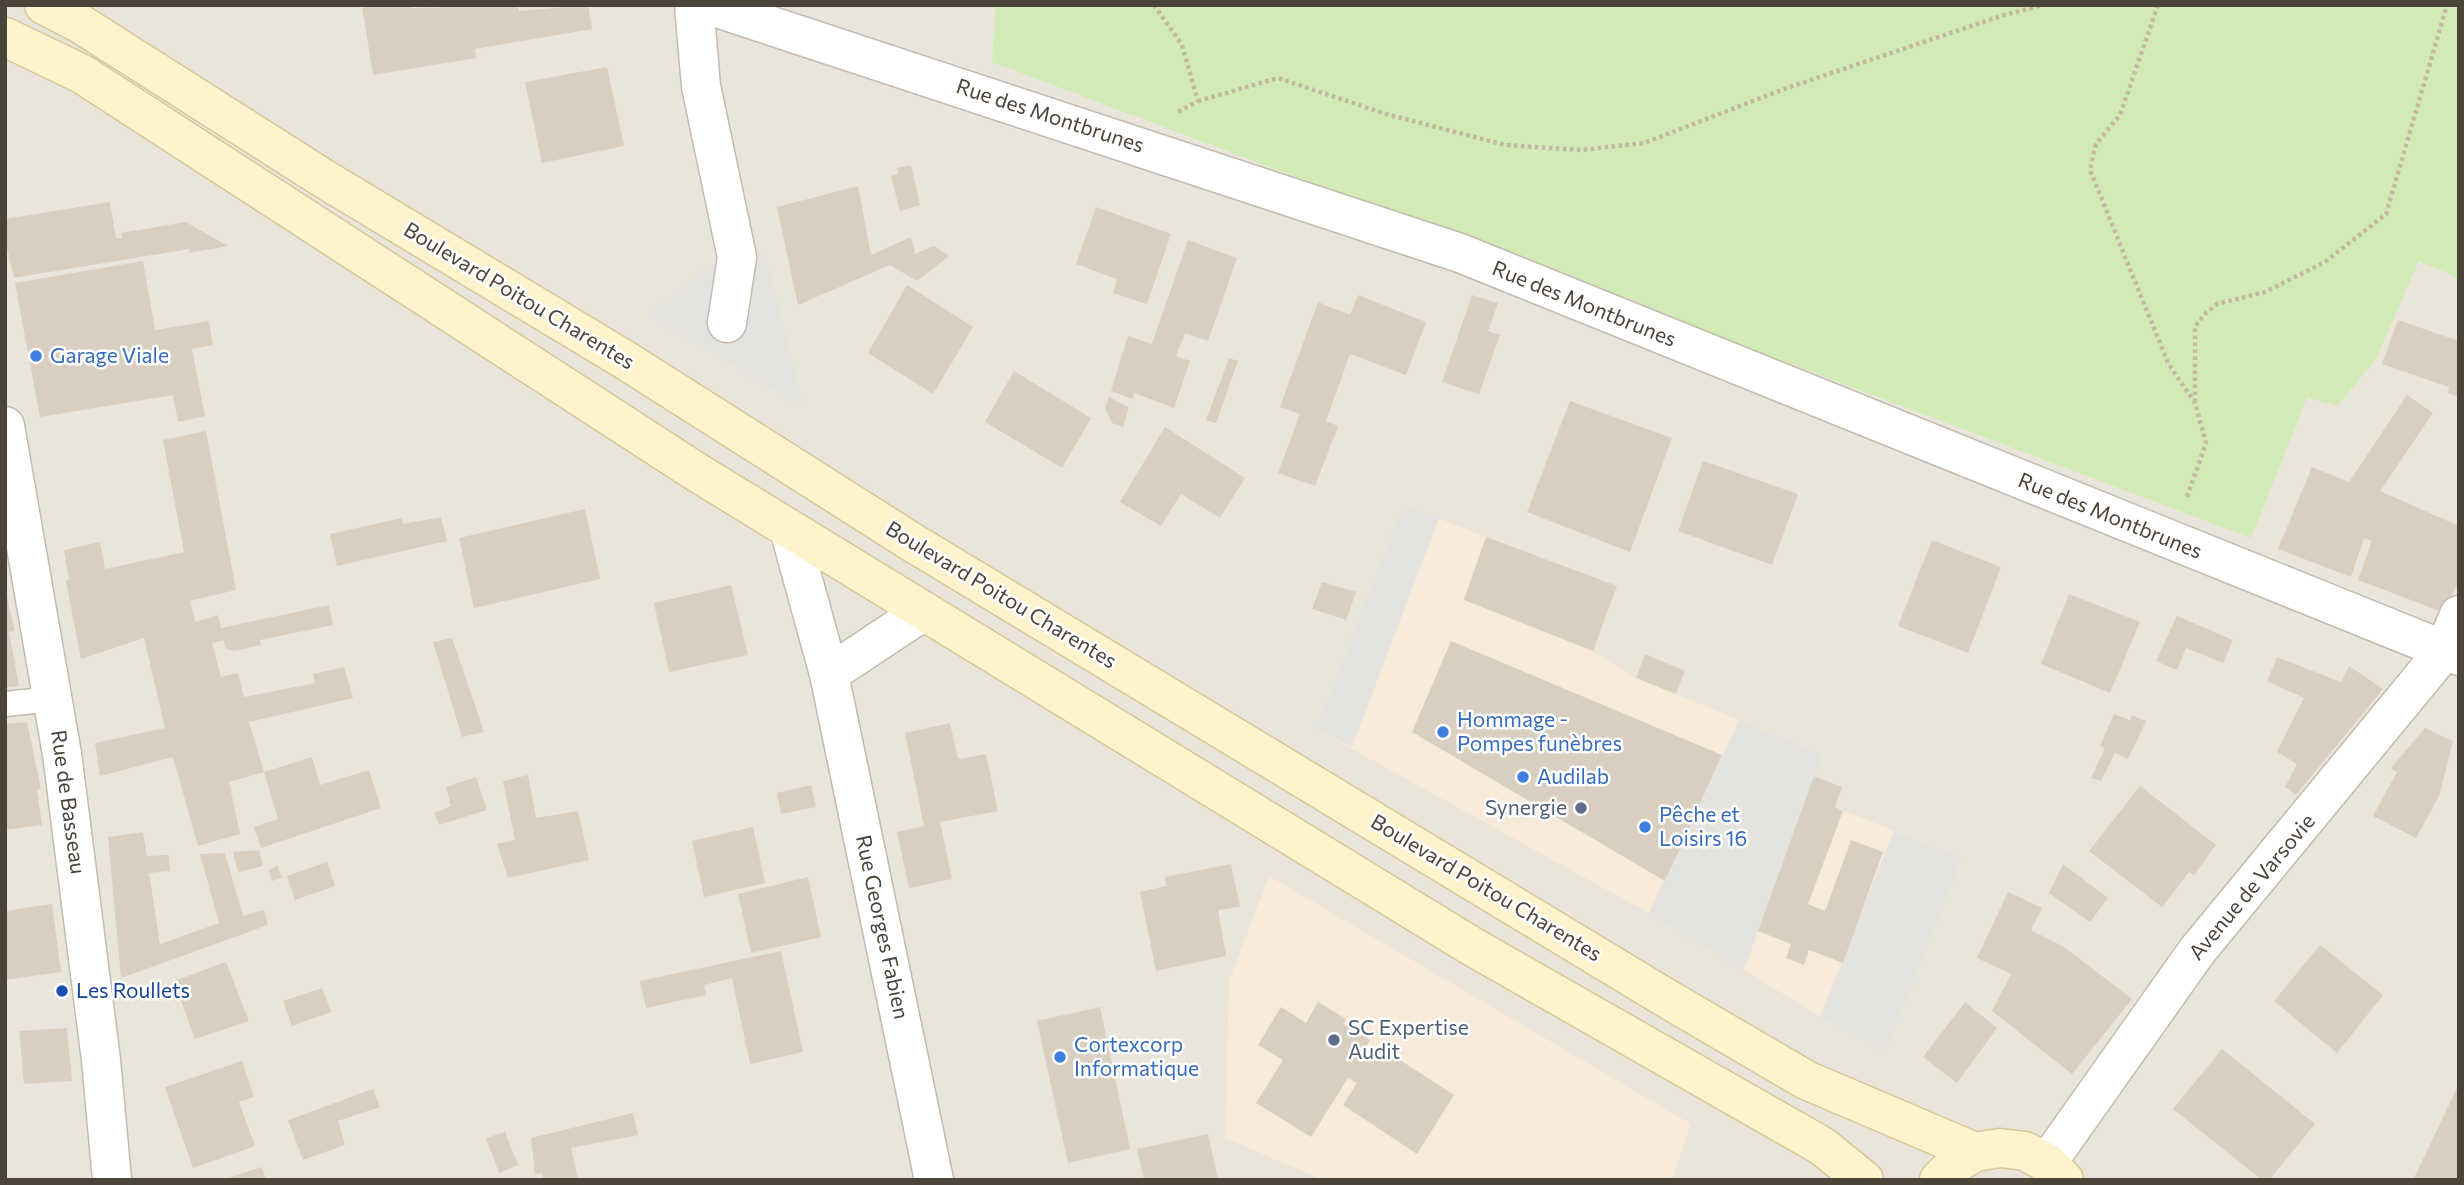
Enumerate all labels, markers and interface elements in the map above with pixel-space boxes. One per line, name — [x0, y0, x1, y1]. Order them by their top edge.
street label: Rue des Montbrunes — [953, 74, 1147, 158]
street label: Boulevard Poitou Charentes — [399, 217, 639, 375]
street label: Rue des Montbrunes — [1488, 256, 1680, 352]
place label: Garage Viale — [50, 343, 169, 369]
marker: Garage Viale — [28, 348, 44, 364]
street label: Rue des Montbrunes — [2014, 468, 2206, 564]
street label: Boulevard Poitou Charentes — [881, 516, 1121, 674]
place label: Hommage - Pompes funèbres — [1457, 707, 1622, 757]
marker: Hommage - Pompes funèbres — [1435, 724, 1451, 740]
street label: Rue de Basseau — [45, 728, 91, 876]
place label: Audilab — [1537, 764, 1609, 790]
marker: Audilab — [1515, 769, 1531, 785]
place label: Synergie — [1485, 795, 1567, 821]
marker: Synergie — [1573, 800, 1589, 816]
place label: Pêche et Loisirs 16 — [1659, 802, 1747, 852]
street label: Boulevard Poitou Charentes — [1366, 809, 1606, 967]
street label: Avenue de Varsovie — [2184, 809, 2320, 965]
marker: Pêche et Loisirs 16 — [1637, 819, 1653, 835]
street label: Rue Georges Fabien — [850, 833, 914, 1021]
place label: Les Roullets — [76, 978, 190, 1004]
marker: Les Roullets — [54, 983, 70, 999]
place label: SC Expertise Audit — [1348, 1015, 1469, 1065]
place label: Cortexcorp Informatique — [1074, 1032, 1199, 1082]
marker: SC Expertise Audit — [1326, 1032, 1342, 1048]
marker: Cortexcorp Informatique — [1052, 1049, 1068, 1065]

